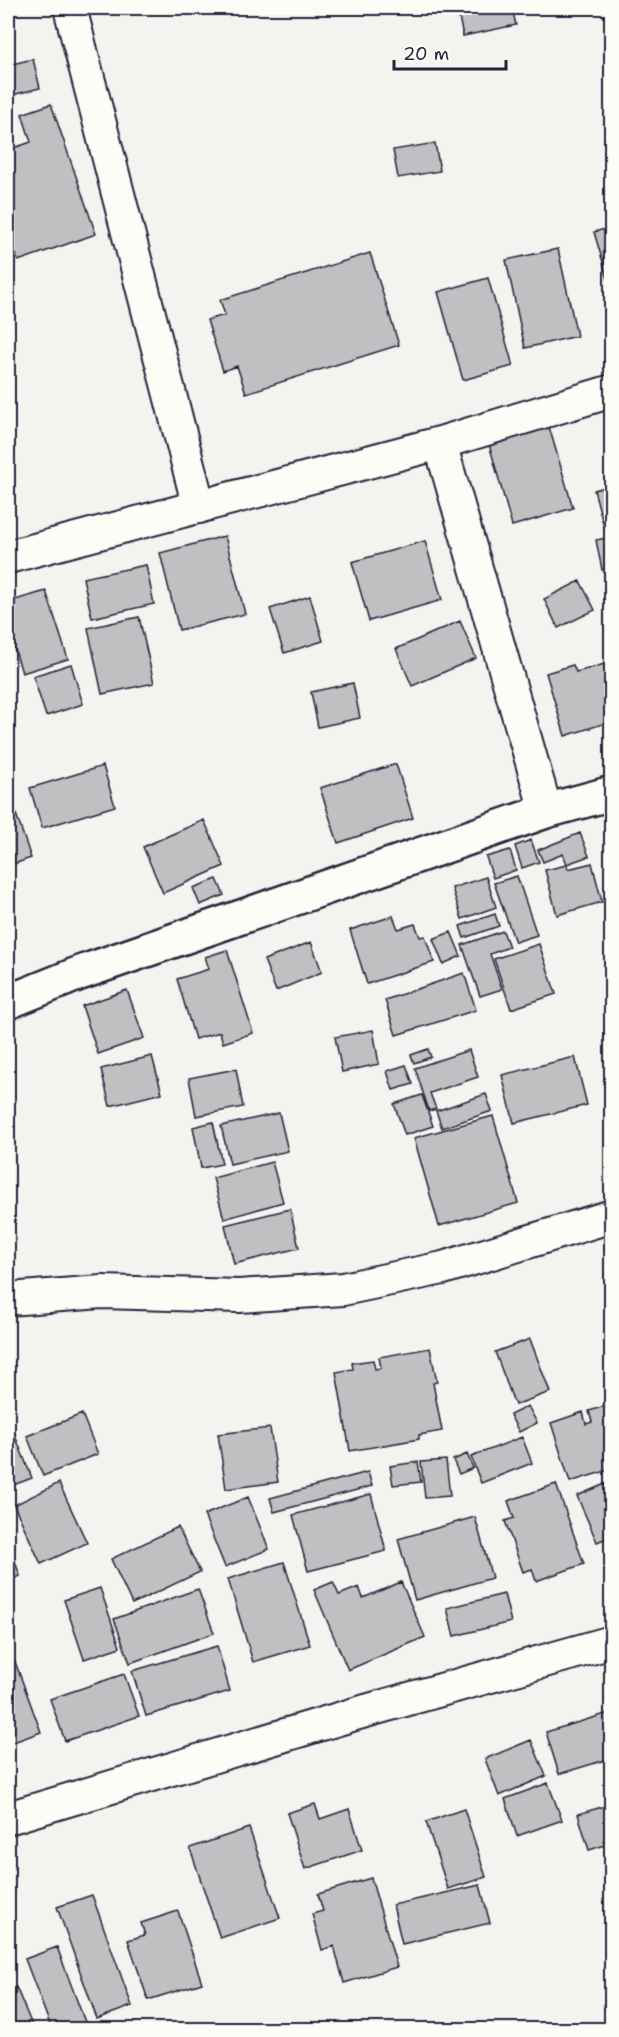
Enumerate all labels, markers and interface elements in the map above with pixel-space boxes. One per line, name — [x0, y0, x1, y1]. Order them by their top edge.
scale bar — [394, 33, 506, 71]
text: 20 m — [403, 42, 449, 66]

